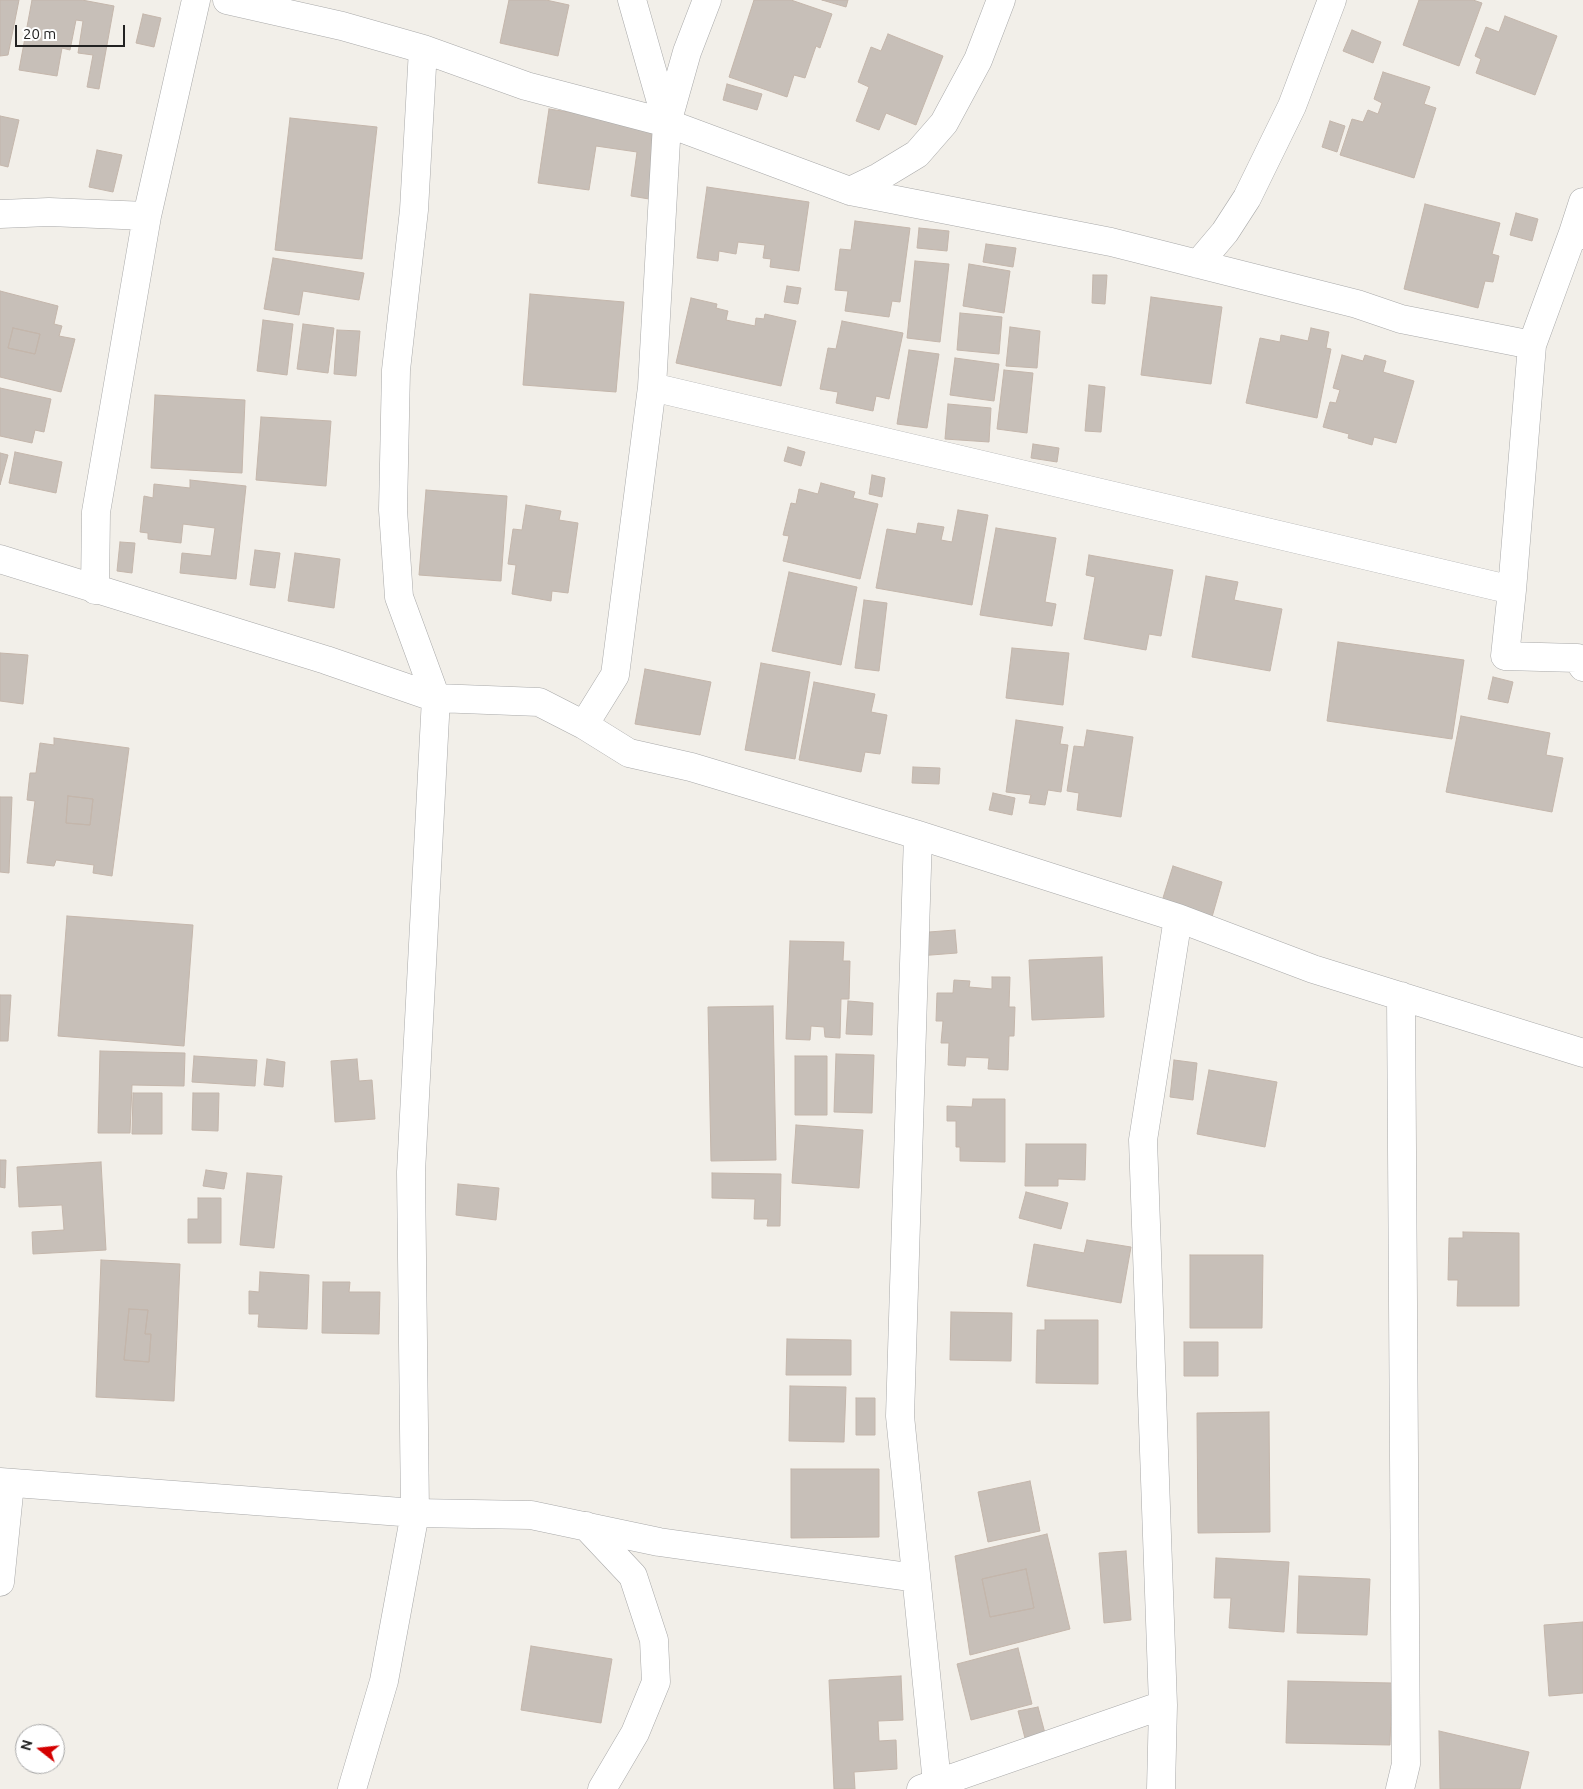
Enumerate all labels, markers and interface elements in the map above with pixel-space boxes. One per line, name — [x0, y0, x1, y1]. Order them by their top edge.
scale bar — [18, 15, 128, 47]
text: 20 m — [23, 25, 56, 42]
north arrow — [15, 1724, 65, 1774]
text: N — [17, 1738, 36, 1752]

